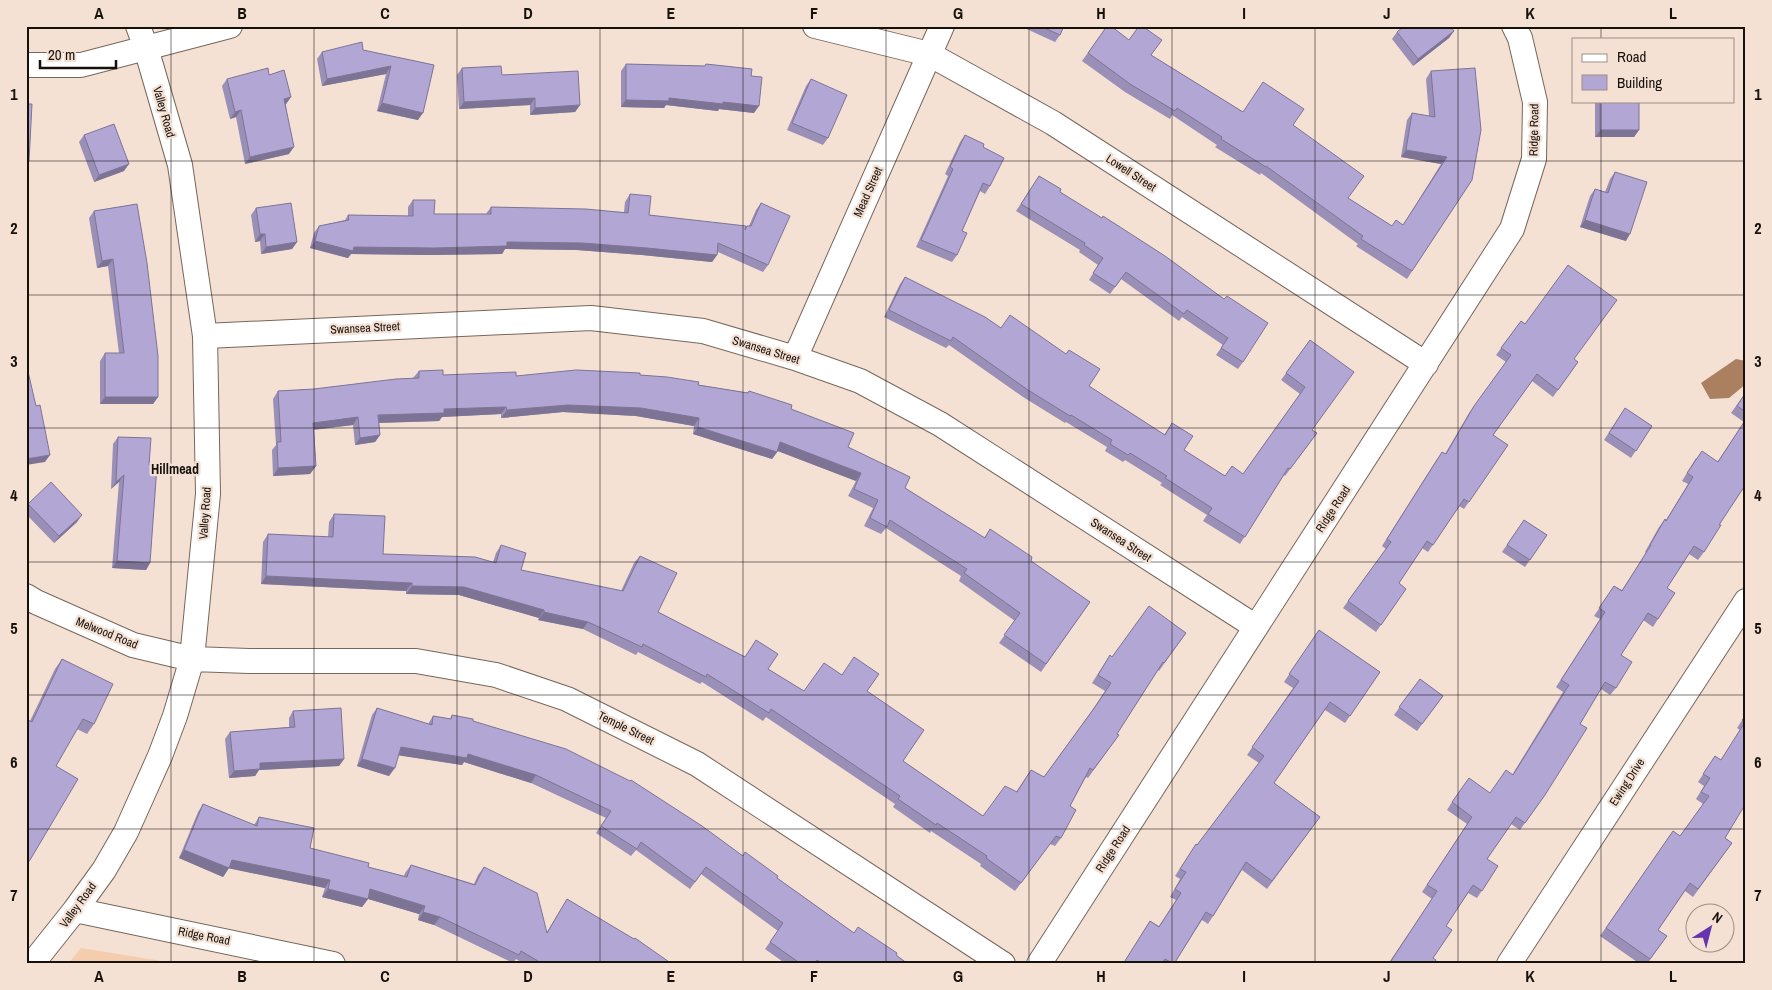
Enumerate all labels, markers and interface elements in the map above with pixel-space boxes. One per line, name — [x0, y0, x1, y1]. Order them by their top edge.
text: A — [94, 2, 104, 24]
text: B — [237, 2, 247, 24]
text: C — [380, 2, 390, 24]
text: D — [523, 2, 533, 24]
text: E — [667, 2, 676, 24]
text: F — [810, 2, 818, 24]
text: G — [953, 2, 963, 24]
text: H — [1096, 2, 1106, 24]
text: I — [1242, 2, 1246, 24]
text: J — [1383, 2, 1391, 24]
text: K — [1525, 2, 1535, 24]
text: L — [1669, 2, 1677, 24]
scale bar — [40, 38, 116, 70]
legend — [1572, 38, 1734, 102]
text: 20 m — [48, 44, 75, 65]
text: Road — [1617, 46, 1646, 67]
text: Building — [1617, 72, 1662, 93]
text: 1 — [10, 83, 18, 105]
text: 1 — [1754, 83, 1762, 105]
street label: Valley Road — [149, 85, 179, 139]
street label: Ridge Road — [1526, 104, 1542, 156]
street label: Lowell Street — [1103, 151, 1159, 195]
street label: Mead Street — [850, 164, 886, 220]
text: 2 — [10, 217, 18, 239]
text: 2 — [1754, 217, 1762, 239]
street label: Swansea Street — [330, 318, 400, 338]
street label: Swansea Street — [730, 332, 802, 368]
text: 3 — [10, 350, 18, 372]
text: 3 — [1754, 350, 1762, 372]
district label: Hillmead — [151, 460, 199, 478]
street label: Ridge Road — [1312, 483, 1354, 535]
text: 4 — [10, 484, 18, 506]
text: 4 — [1754, 484, 1762, 506]
street label: Valley Road — [195, 486, 215, 540]
street label: Swansea Street — [1088, 514, 1155, 566]
street label: Melwood Road — [74, 613, 140, 653]
text: 5 — [10, 617, 18, 639]
text: 5 — [1754, 617, 1762, 639]
street label: Temple Street — [595, 708, 657, 749]
text: 6 — [10, 751, 18, 773]
text: 6 — [1754, 751, 1762, 773]
street label: Ewing Drive — [1606, 755, 1648, 809]
street label: Ridge Road — [1092, 823, 1134, 875]
street label: Valley Road — [56, 879, 100, 931]
text: 7 — [10, 884, 18, 906]
text: 7 — [1754, 884, 1762, 906]
north arrow — [1684, 902, 1734, 952]
text: N — [1709, 908, 1726, 927]
street label: Ridge Road — [177, 923, 231, 949]
text: A — [94, 965, 104, 987]
text: B — [237, 965, 247, 987]
text: C — [380, 965, 390, 987]
text: D — [523, 965, 533, 987]
text: E — [667, 965, 676, 987]
text: F — [810, 965, 818, 987]
text: G — [953, 965, 963, 987]
text: H — [1096, 965, 1106, 987]
text: I — [1242, 965, 1246, 987]
text: J — [1383, 965, 1391, 987]
text: K — [1525, 965, 1535, 987]
text: L — [1669, 965, 1677, 987]

